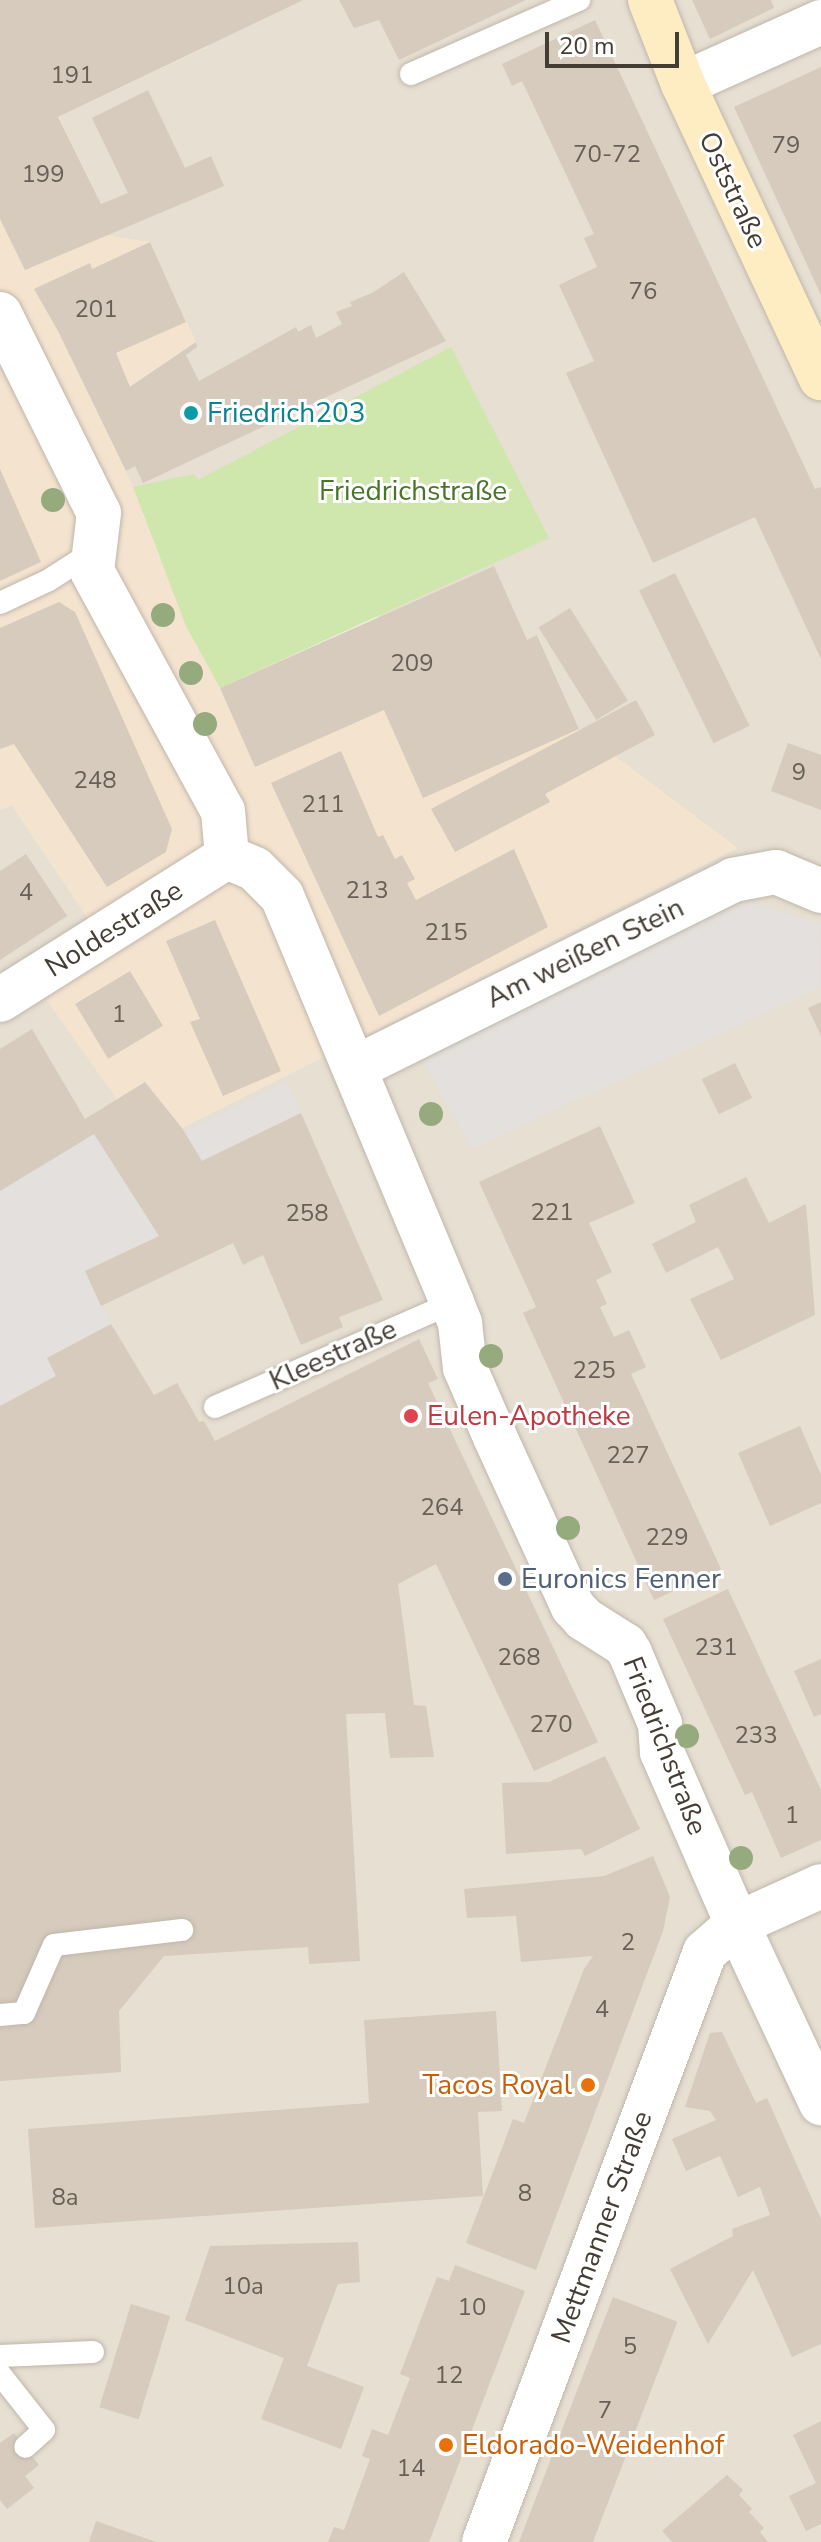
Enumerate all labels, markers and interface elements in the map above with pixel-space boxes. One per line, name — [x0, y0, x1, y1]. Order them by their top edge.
scale bar — [549, 16, 683, 66]
text: 20 m — [559, 30, 615, 62]
house number: 191 — [50, 62, 94, 90]
street label: Oststraße — [691, 126, 775, 254]
house number: 79 — [772, 132, 800, 160]
house number: 70-72 — [573, 141, 641, 169]
house number: 199 — [21, 161, 65, 189]
house number: 76 — [629, 278, 657, 306]
house number: 201 — [74, 296, 118, 324]
place label: Friedrich203 — [207, 396, 366, 430]
marker: Friedrich203 — [182, 404, 200, 422]
park label: Friedrichstraße — [319, 474, 507, 508]
house number: 209 — [390, 650, 434, 678]
house number: 9 — [792, 759, 806, 787]
house number: 248 — [73, 767, 117, 795]
house number: 211 — [301, 791, 345, 819]
street label: Noldestraße — [39, 874, 189, 984]
house number: 213 — [345, 877, 389, 905]
house number: 4 — [19, 879, 33, 907]
street label: Am weißen Stein — [481, 891, 689, 1015]
house number: 215 — [424, 919, 468, 947]
house number: 1 — [112, 1001, 126, 1029]
house number: 221 — [530, 1199, 574, 1227]
house number: 258 — [285, 1200, 329, 1228]
street label: Kleestraße — [264, 1312, 402, 1398]
house number: 225 — [572, 1357, 616, 1385]
place label: Eulen-Apotheke — [427, 1399, 631, 1433]
marker: Eulen-Apotheke — [402, 1407, 420, 1425]
house number: 227 — [606, 1442, 650, 1470]
house number: 264 — [420, 1494, 464, 1522]
house number: 229 — [645, 1524, 689, 1552]
place label: Euronics Fenner — [521, 1562, 721, 1596]
marker: Euronics Fenner — [496, 1570, 514, 1588]
house number: 231 — [694, 1634, 738, 1662]
house number: 268 — [497, 1644, 541, 1672]
street label: Friedrichstraße — [616, 1652, 714, 1840]
house number: 270 — [529, 1711, 573, 1739]
house number: 233 — [734, 1722, 778, 1750]
house number: 1 — [785, 1802, 799, 1830]
house number: 2 — [621, 1929, 635, 1957]
house number: 4 — [595, 1996, 609, 2024]
place label: Tacos Royal — [423, 2068, 572, 2102]
marker: Tacos Royal — [579, 2076, 597, 2094]
street label: Mettmanner Straße — [544, 2106, 660, 2348]
house number: 8 — [518, 2180, 532, 2208]
house number: 8a — [51, 2184, 79, 2212]
house number: 10a — [222, 2273, 264, 2301]
house number: 10 — [458, 2294, 486, 2322]
house number: 5 — [623, 2333, 637, 2361]
house number: 12 — [435, 2362, 463, 2390]
house number: 7 — [598, 2397, 612, 2425]
place label: Eldorado-Weidenhof — [462, 2428, 724, 2462]
marker: Eldorado-Weidenhof — [437, 2436, 455, 2454]
house number: 14 — [397, 2455, 425, 2483]

